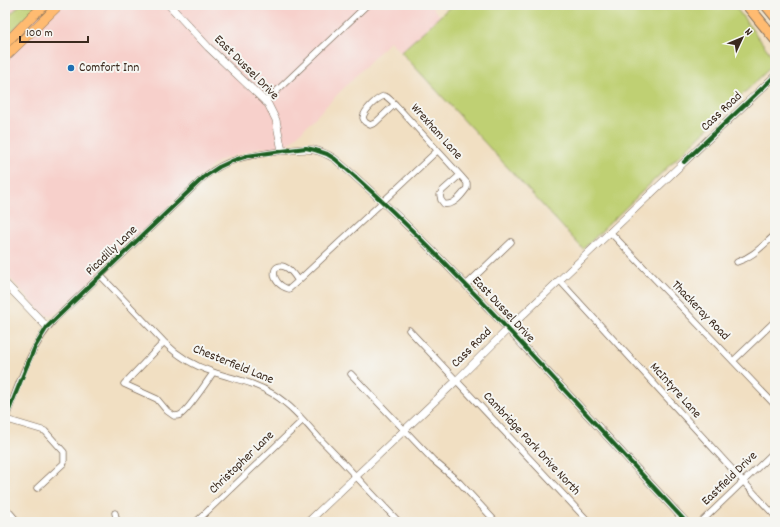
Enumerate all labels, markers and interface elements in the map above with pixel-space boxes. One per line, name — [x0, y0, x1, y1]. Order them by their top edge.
scale bar — [20, 18, 88, 44]
north arrow — [722, 18, 762, 58]
text: 100 m — [26, 25, 53, 42]
text: N — [740, 25, 756, 40]
street label: East Dussel Drive — [209, 31, 283, 105]
place label: Comfort Inn — [79, 59, 139, 78]
marker: Comfort Inn — [66, 63, 76, 73]
street label: Cass Road — [697, 88, 747, 136]
street label: Wrexham Lane — [406, 100, 467, 165]
street label: Picadilly Lane — [82, 221, 142, 281]
street label: East Dussel Drive — [467, 272, 539, 348]
street label: Thackeray Road — [666, 277, 734, 345]
street label: Cass Road — [447, 323, 497, 373]
street label: Chesterfield Lane — [190, 340, 277, 390]
street label: McIntyre Lane — [645, 359, 706, 423]
street label: Cambridge Park Drive North — [478, 388, 584, 500]
street label: Christopher Lane — [205, 427, 279, 499]
street label: Eastfield Drive — [698, 447, 762, 511]

